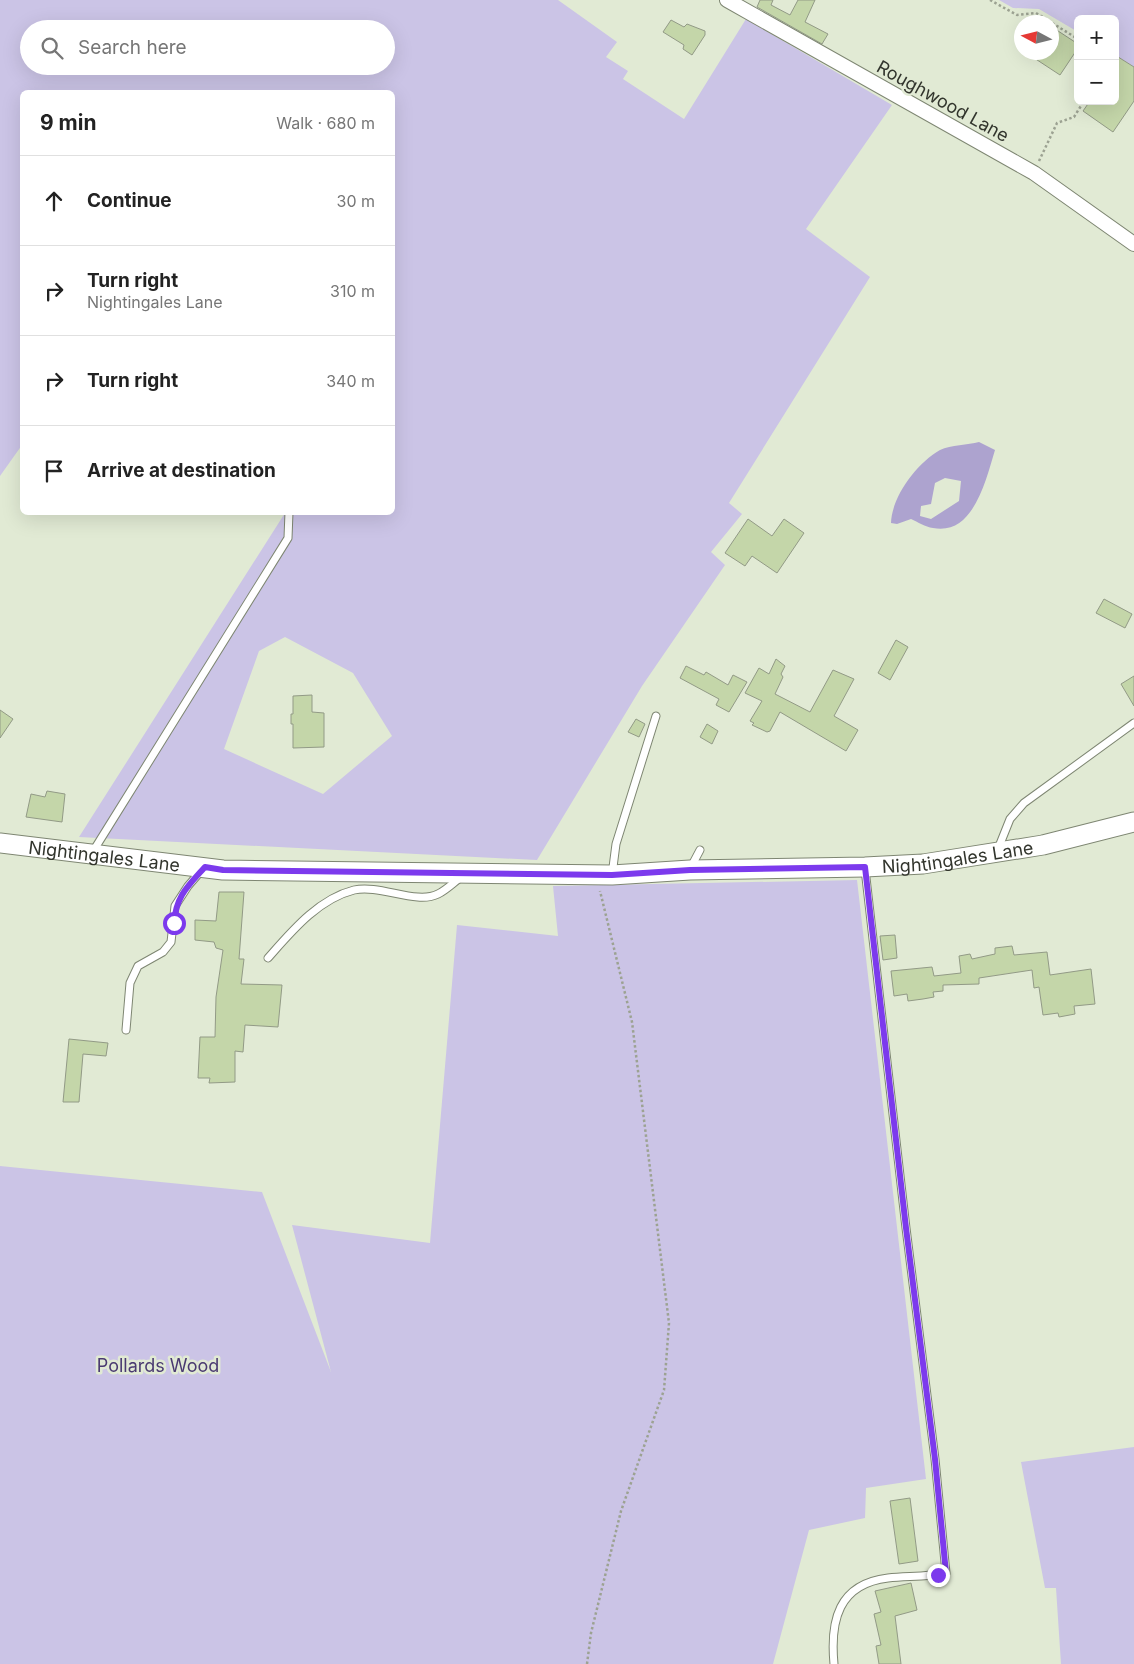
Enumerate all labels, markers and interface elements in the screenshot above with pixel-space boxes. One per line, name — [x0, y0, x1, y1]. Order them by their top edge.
north arrow — [1014, 15, 1059, 60]
map controls — [1074, 15, 1119, 105]
button: + — [1074, 15, 1119, 60]
search box — [20, 20, 395, 75]
icon: search — [38, 34, 66, 62]
text: Search here — [78, 36, 187, 59]
street label: Roughwood Lane — [873, 56, 1013, 146]
button: − — [1074, 60, 1119, 105]
text: 9 min — [40, 110, 97, 135]
text: Walk · 680 m — [276, 113, 375, 133]
icon: ahead — [40, 187, 68, 215]
text: Continue — [87, 189, 172, 212]
text: 30 m — [337, 191, 375, 211]
text: Turn right — [87, 269, 178, 292]
icon: right — [40, 277, 68, 305]
text: 310 m — [330, 281, 375, 301]
text: Nightingales Lane — [87, 292, 223, 312]
icon: right — [40, 367, 68, 395]
text: Turn right — [87, 369, 178, 392]
text: 340 m — [326, 371, 375, 391]
icon: arrive — [40, 457, 68, 485]
text: Arrive at destination — [87, 459, 276, 482]
street label: Nightingales Lane — [27, 836, 181, 875]
street label: Nightingales Lane — [881, 836, 1035, 877]
route start — [163, 912, 186, 935]
park label: Pollards Wood — [97, 1355, 219, 1376]
route end — [927, 1564, 950, 1587]

